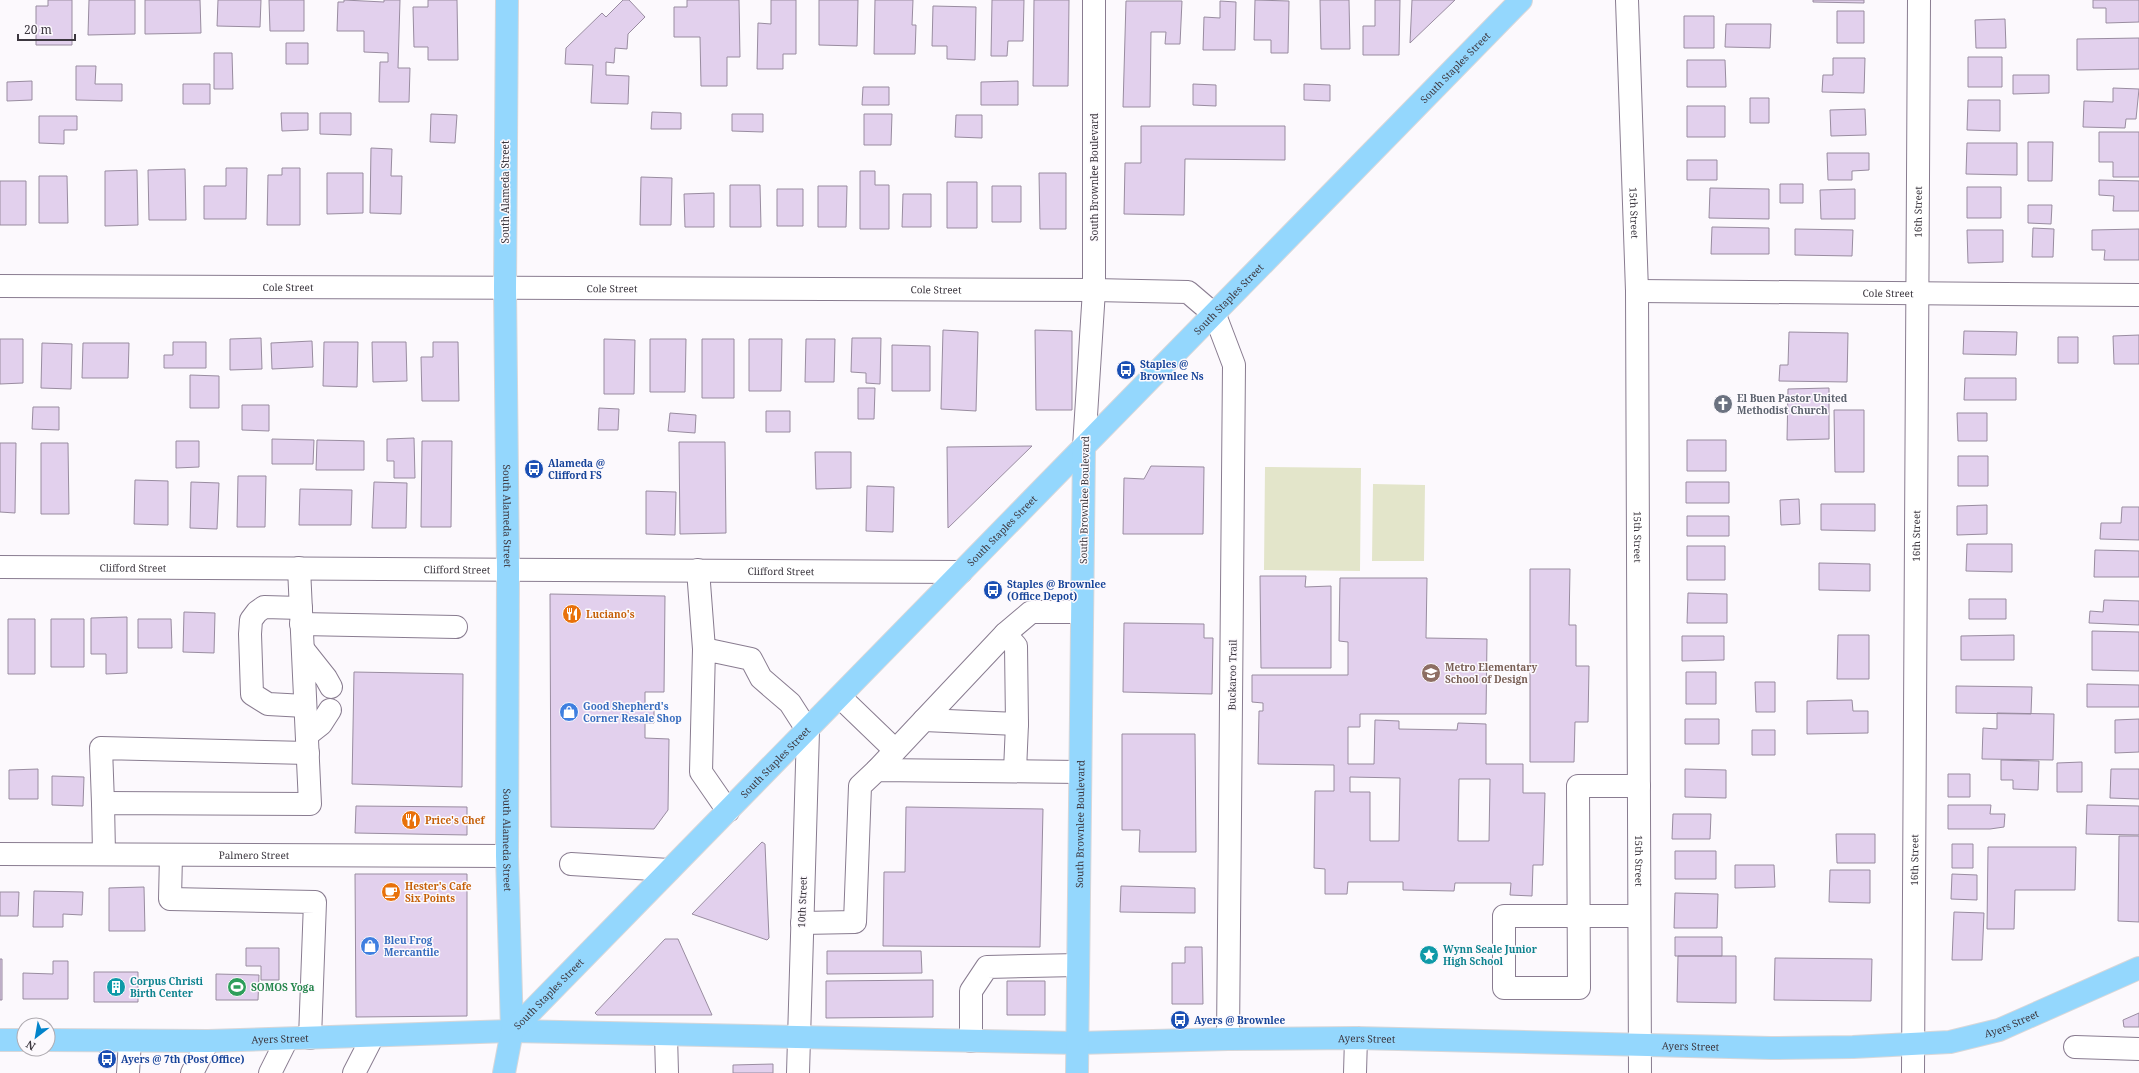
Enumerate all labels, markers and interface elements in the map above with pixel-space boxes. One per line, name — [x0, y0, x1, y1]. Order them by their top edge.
scale bar — [18, 16, 75, 42]
text: 20 m — [24, 21, 52, 38]
street label: South Staples Street — [1417, 28, 1493, 106]
street label: South Brownlee Boulevard — [1087, 113, 1101, 241]
street label: South Alameda Street — [498, 140, 512, 243]
street label: 16th Street — [1911, 186, 1925, 238]
street label: 15th Street — [1626, 187, 1642, 239]
street label: South Staples Street — [1190, 260, 1267, 338]
street label: Cole Street — [262, 280, 314, 294]
street label: Cole Street — [586, 281, 638, 295]
street label: Cole Street — [910, 282, 962, 297]
street label: Cole Street — [1862, 286, 1914, 300]
place label: Staples @ Brownlee Ns — [1140, 357, 1204, 383]
bus stop icon: Staples @ Brownlee Ns — [1115, 359, 1137, 381]
place label: El Buen Pastor United Methodist Church — [1737, 391, 1848, 417]
church icon: El Buen Pastor United Methodist Church — [1712, 393, 1734, 415]
street label: South Brownlee Boulevard — [1076, 436, 1092, 564]
place label: Alameda @ Clifford FS — [548, 456, 605, 482]
bus stop icon: Alameda @ Clifford FS — [523, 458, 545, 480]
street label: South Alameda Street — [500, 464, 515, 568]
street label: South Staples Street — [964, 492, 1040, 569]
street label: 16th Street — [1909, 510, 1923, 562]
street label: 15th Street — [1631, 511, 1645, 563]
street label: Clifford Street — [100, 561, 167, 575]
street label: Clifford Street — [424, 562, 491, 577]
street label: Clifford Street — [748, 564, 815, 578]
place label: Staples @ Brownlee (Office Depot) — [1007, 577, 1106, 603]
bus stop icon: Staples @ Brownlee (Office Depot) — [982, 579, 1004, 601]
restaurant icon: Luciano's — [561, 603, 583, 625]
place label: Luciano's — [586, 607, 635, 621]
street label: Buckaroo Trail — [1224, 640, 1240, 710]
place label: Metro Elementary School of Design — [1445, 660, 1538, 686]
school or university icon: Metro Elementary School of Design — [1420, 662, 1442, 684]
place label: Good Shepherd's Corner Resale Shop — [583, 699, 682, 725]
shop icon: Good Shepherd's Corner Resale Shop — [558, 701, 580, 723]
street label: South Staples Street — [737, 723, 814, 801]
street label: South Brownlee Boulevard — [1072, 760, 1088, 888]
street label: South Alameda Street — [500, 788, 515, 892]
restaurant icon: Price's Chef — [400, 809, 422, 831]
place label: Price's Chef — [425, 813, 486, 827]
street label: 16th Street — [1907, 834, 1921, 886]
street label: 15th Street — [1632, 835, 1646, 887]
street label: Palmero Street — [219, 848, 290, 862]
street label: 10th Street — [794, 876, 810, 928]
place label: Hester's Cafe Six Points — [405, 879, 472, 905]
cafe icon: Hester's Cafe Six Points — [380, 881, 402, 903]
place label: Bleu Frog Mercantile — [384, 933, 440, 959]
shop icon: Bleu Frog Mercantile — [359, 935, 381, 957]
place label: Wynn Seale Junior High School — [1443, 942, 1538, 968]
place icon: Wynn Seale Junior High School — [1418, 944, 1440, 966]
street label: South Staples Street — [511, 955, 587, 1032]
place label: Corpus Christi Birth Center — [130, 974, 204, 1000]
building icon: Corpus Christi Birth Center — [105, 976, 127, 998]
sports icon: SOMOS Yoga — [226, 976, 248, 998]
place label: SOMOS Yoga — [251, 980, 314, 994]
street label: Ayers Street — [1983, 1006, 2041, 1040]
bus stop icon: Ayers @ Brownlee — [1169, 1009, 1191, 1031]
place label: Ayers @ Brownlee — [1194, 1013, 1286, 1027]
north arrow — [16, 1017, 56, 1057]
street label: Ayers Street — [251, 1031, 309, 1047]
street label: Ayers Street — [1338, 1031, 1396, 1046]
text: N — [23, 1037, 38, 1055]
street label: Ayers Street — [1662, 1038, 1720, 1054]
bus stop icon: Ayers @ 7th (Post Office) — [96, 1048, 118, 1070]
place label: Ayers @ 7th (Post Office) — [121, 1052, 245, 1066]

